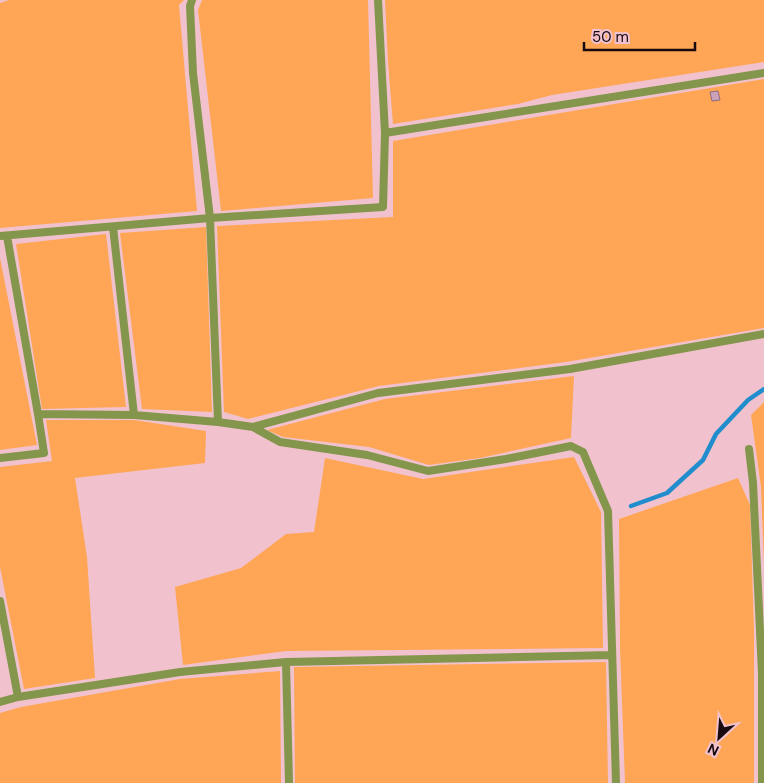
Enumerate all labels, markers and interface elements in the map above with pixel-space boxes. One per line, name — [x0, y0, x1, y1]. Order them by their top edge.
scale bar — [584, 20, 695, 52]
text: 50 m — [592, 27, 629, 47]
north arrow — [694, 713, 744, 763]
text: N — [705, 739, 722, 760]

